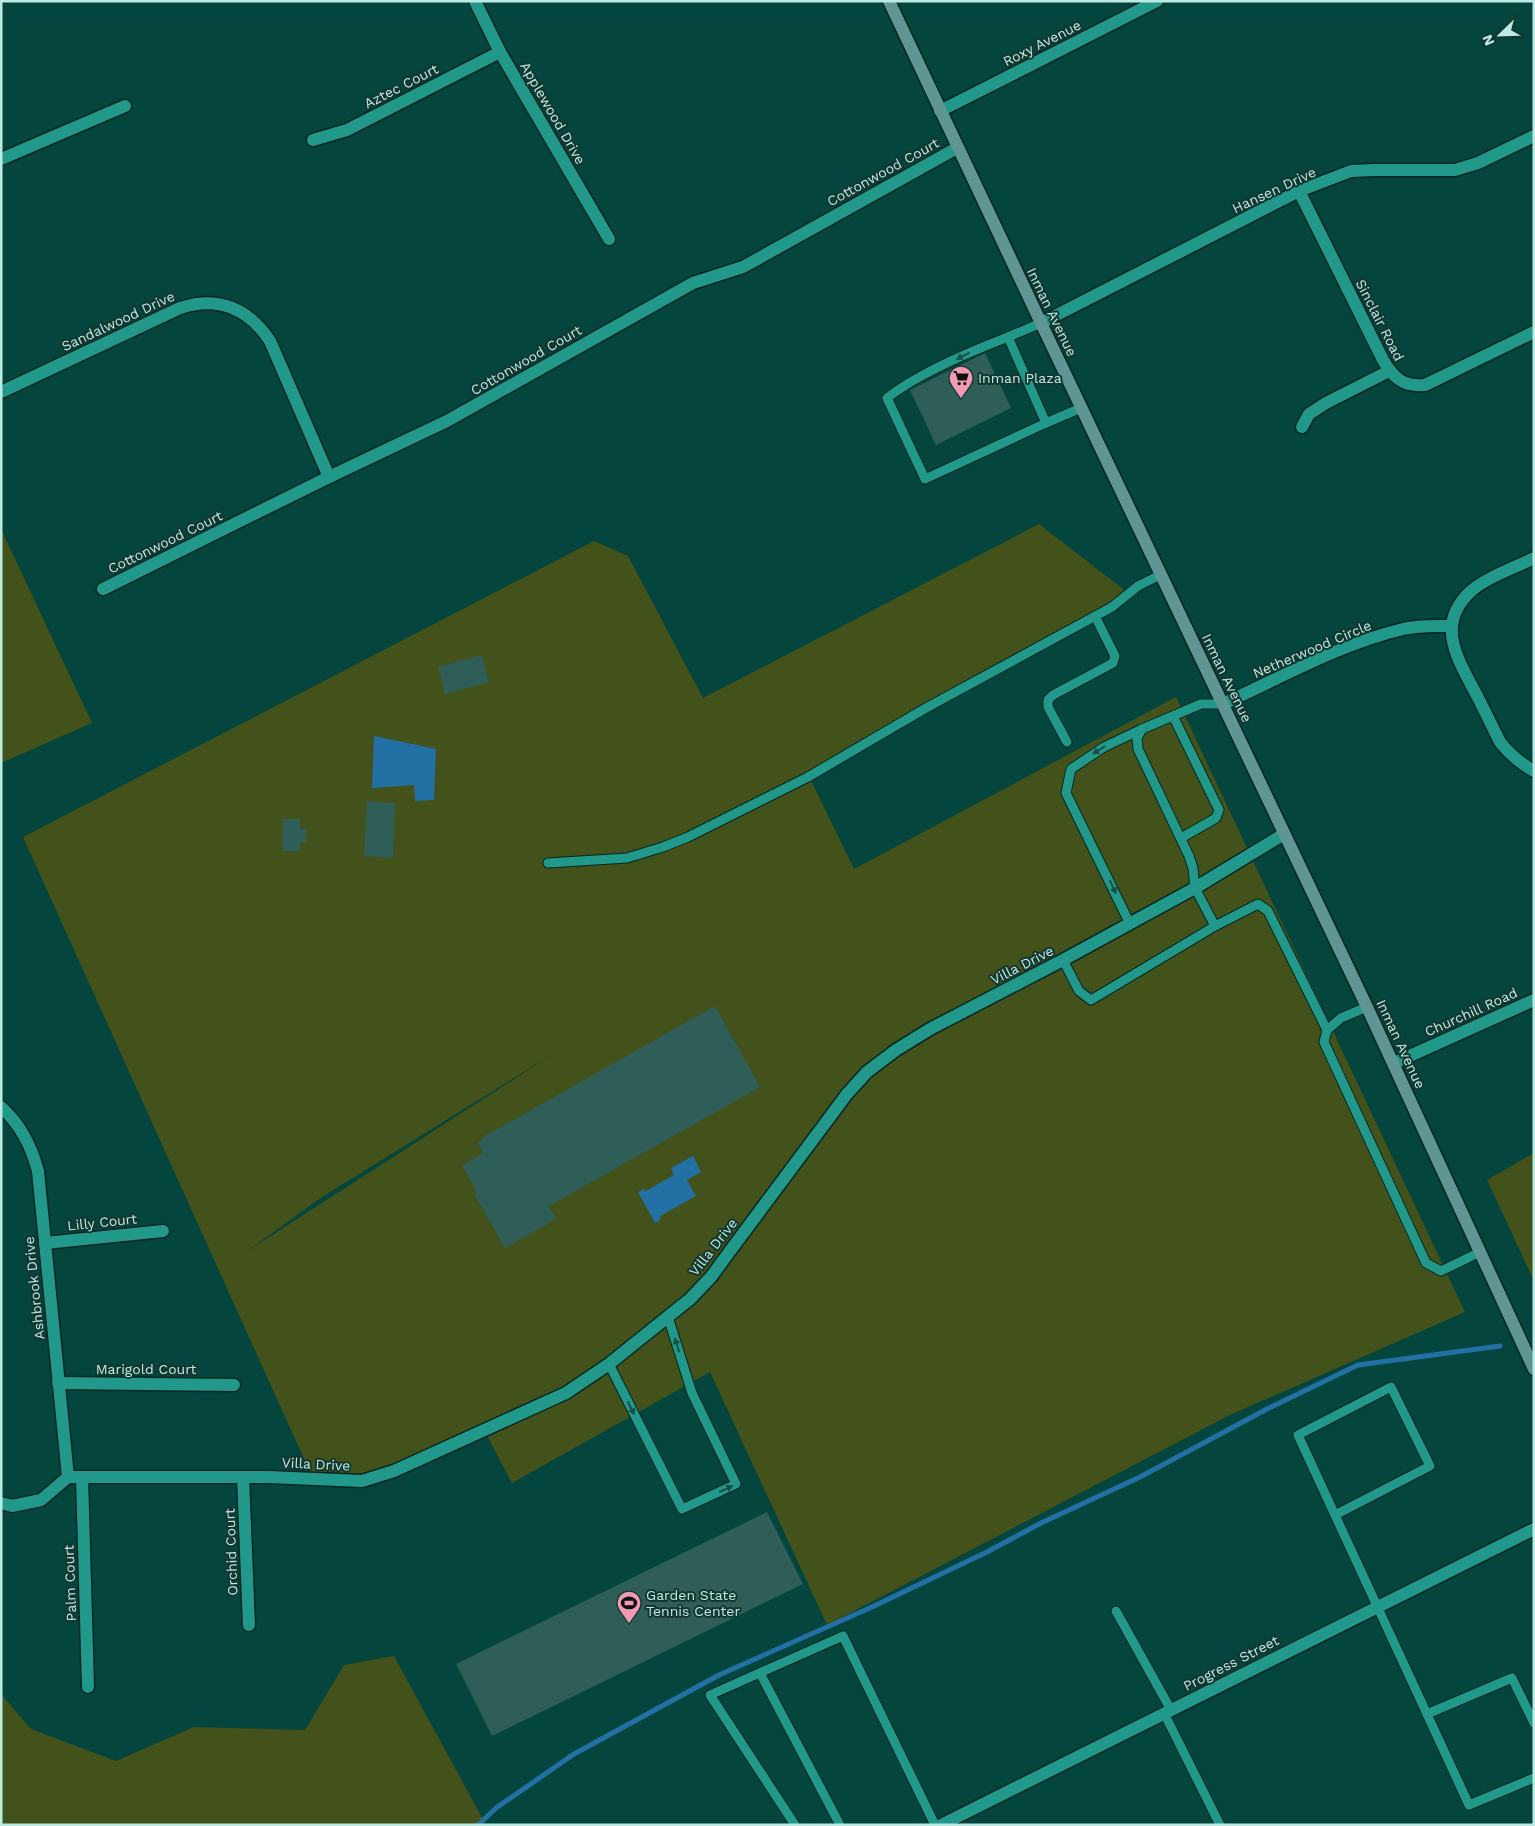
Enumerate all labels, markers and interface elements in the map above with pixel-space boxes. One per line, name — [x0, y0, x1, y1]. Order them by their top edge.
north arrow — [1475, 10, 1525, 60]
street label: Roxy Avenue — [1000, 17, 1084, 69]
text: N — [1479, 32, 1497, 48]
street label: Applewood Drive — [517, 59, 589, 167]
street label: Aztec Court — [361, 60, 441, 112]
street label: Cottonwood Court — [824, 135, 942, 209]
street label: Hansen Drive — [1230, 164, 1318, 216]
street label: Inman Avenue — [1024, 265, 1080, 359]
street label: Sinclair Road — [1353, 277, 1407, 363]
street label: Sandalwood Drive — [59, 288, 177, 354]
street label: Cottonwood Court — [468, 322, 584, 398]
one-way arrow — [956, 352, 970, 360]
supermarket icon: Inman Plaza — [948, 365, 974, 399]
place label: Inman Plaza — [978, 370, 1062, 386]
street label: Cottonwood Court — [105, 507, 225, 577]
street label: Netherwood Circle — [1250, 617, 1374, 681]
street label: Inman Avenue — [1199, 631, 1255, 725]
one-way arrow — [1092, 746, 1106, 755]
one-way arrow — [1109, 880, 1117, 894]
street label: Villa Drive — [988, 942, 1056, 988]
street label: Churchill Road — [1422, 984, 1520, 1040]
street label: Inman Avenue — [1373, 997, 1429, 1091]
street label: Lilly Court — [66, 1210, 138, 1234]
street label: Villa Drive — [686, 1215, 740, 1279]
street label: Ashbrook Drive — [21, 1236, 47, 1340]
one-way arrow — [673, 1337, 681, 1352]
street label: Marigold Court — [96, 1361, 196, 1377]
one-way arrow — [627, 1400, 635, 1415]
street label: Villa Drive — [281, 1454, 351, 1474]
one-way arrow — [719, 1485, 733, 1493]
street label: Orchid Court — [221, 1508, 241, 1596]
street label: Palm Court — [61, 1544, 79, 1622]
place label: Garden State Tennis Center — [646, 1587, 740, 1619]
sports icon: Garden State Tennis Center — [616, 1590, 642, 1624]
street label: Progress Street — [1181, 1632, 1282, 1694]

